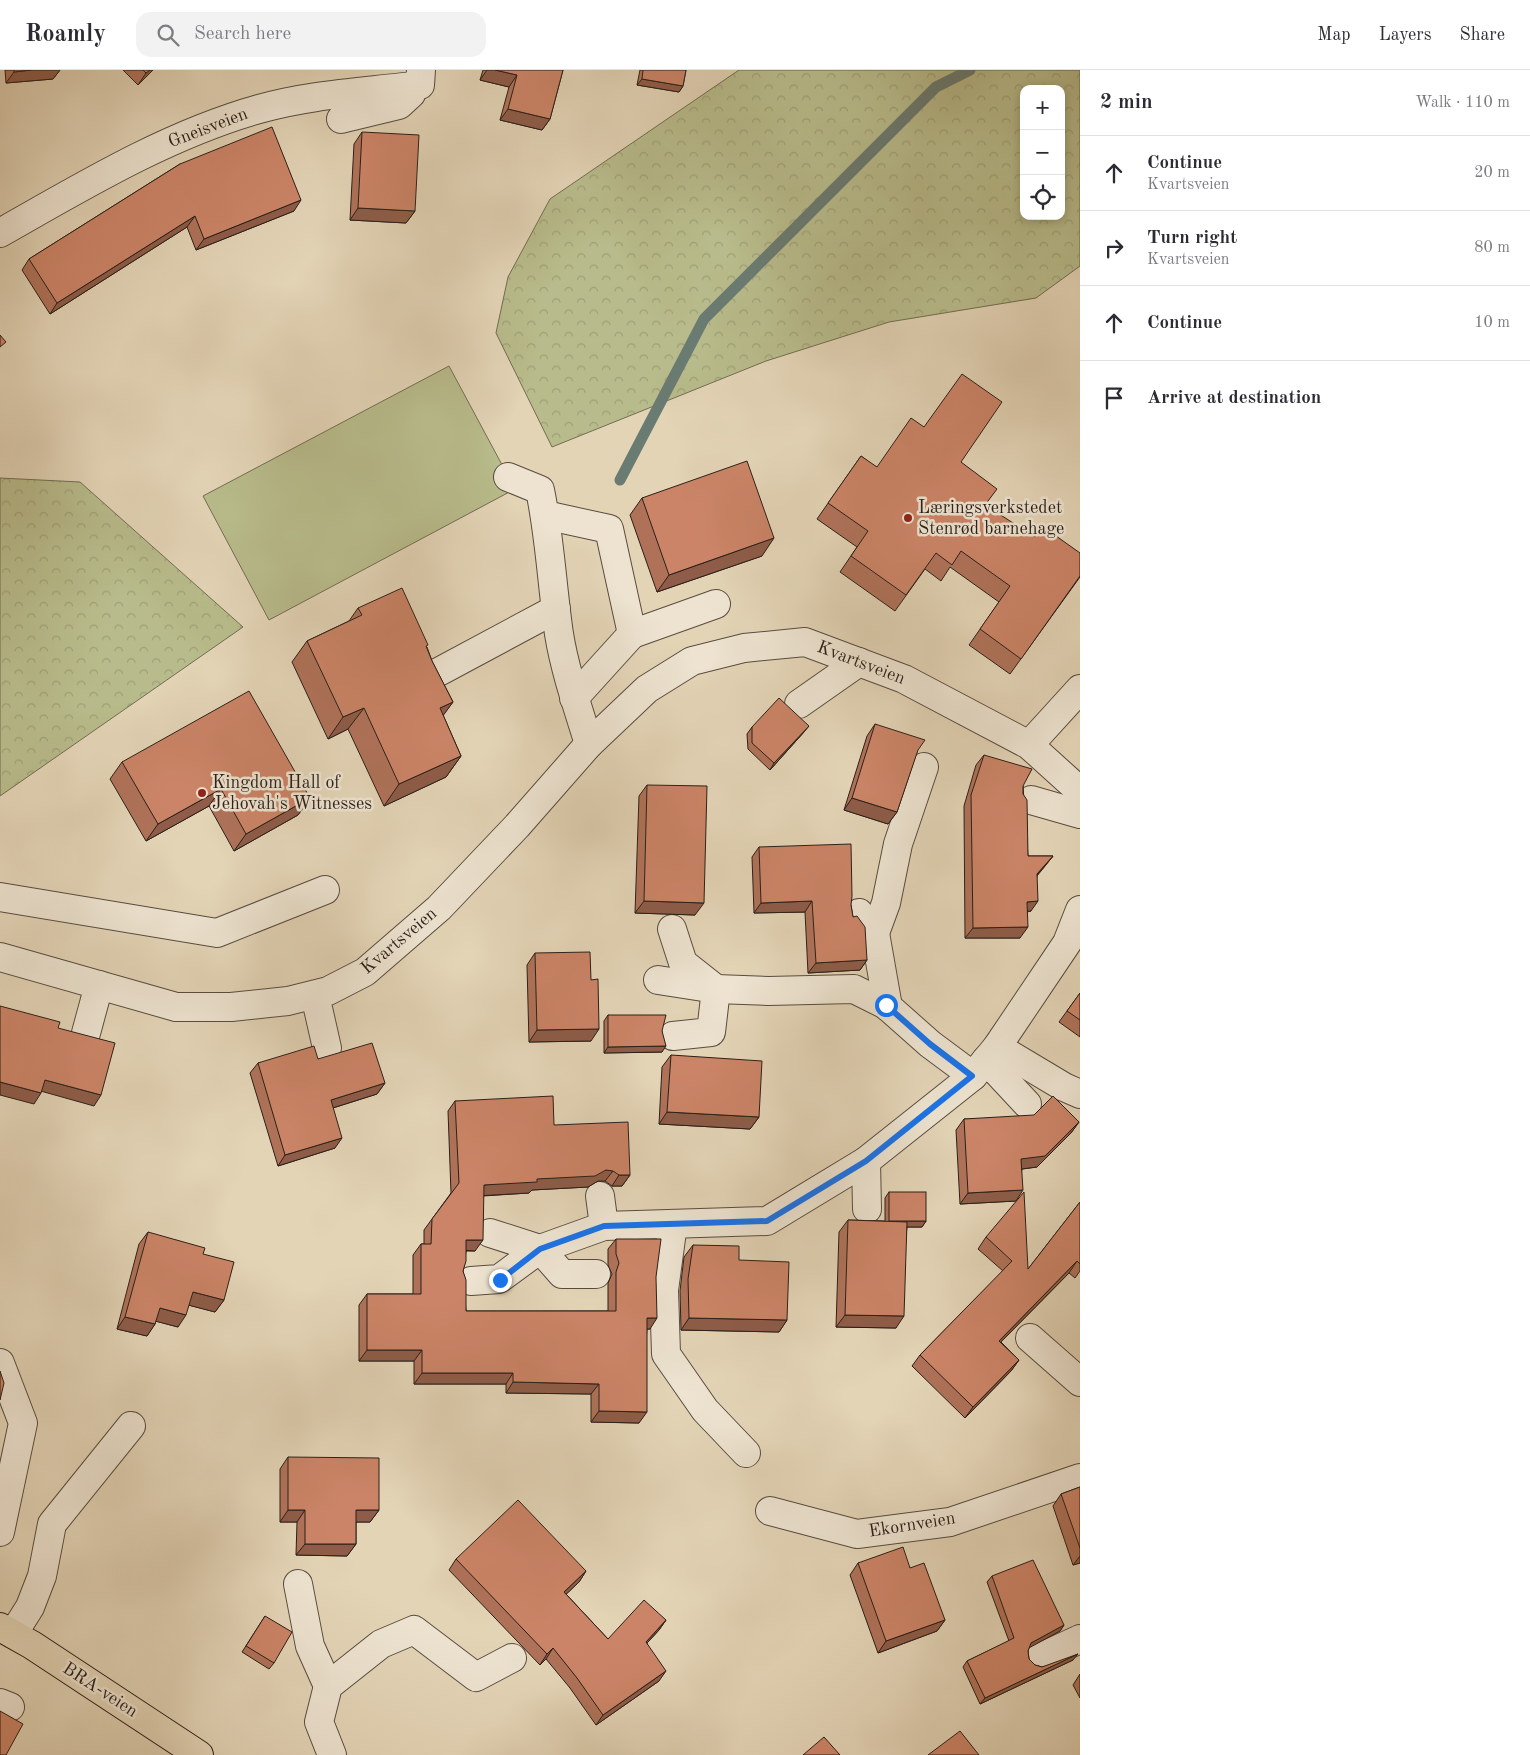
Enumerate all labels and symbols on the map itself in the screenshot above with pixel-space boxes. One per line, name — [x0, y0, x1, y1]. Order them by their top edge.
street label: Gneisveien — [166, 105, 250, 151]
place label: Læringsverkstedet Stenrød barnehage — [918, 499, 1064, 538]
marker: Læringsverkstedet Stenrød barnehage — [902, 512, 914, 524]
street label: Kvartsveien — [814, 638, 908, 688]
place label: Kingdom Hall of Jehovah's Witnesses — [212, 774, 372, 813]
marker: Kingdom Hall of Jehovah's Witnesses — [196, 787, 208, 799]
street label: Kvartsveien — [358, 904, 441, 978]
route start — [875, 994, 898, 1017]
route end — [489, 1269, 512, 1292]
street label: Ekornveien — [867, 1509, 957, 1541]
street label: BRA-veien — [59, 1659, 141, 1721]

